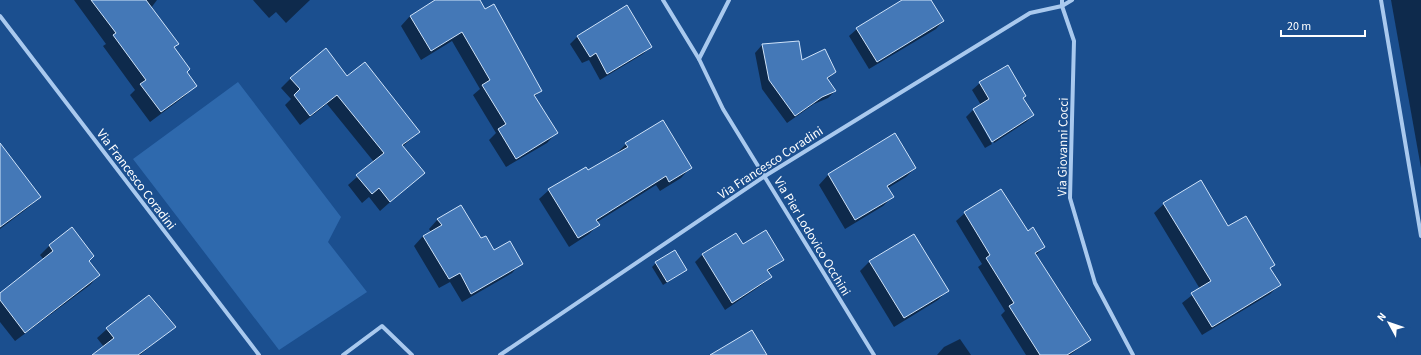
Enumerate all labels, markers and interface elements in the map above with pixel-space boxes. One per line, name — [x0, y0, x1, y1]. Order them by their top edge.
scale bar — [1281, 12, 1365, 38]
text: 20 m — [1287, 18, 1311, 35]
street label: Via Giovanni Cocci — [1053, 97, 1073, 197]
street label: Via Francesco Coradini — [715, 122, 827, 204]
street label: Via Francesco Coradini — [92, 126, 180, 234]
street label: Via Pier Lodovico Occhini — [769, 174, 855, 299]
north arrow — [1369, 303, 1409, 343]
text: N — [1374, 309, 1390, 325]

